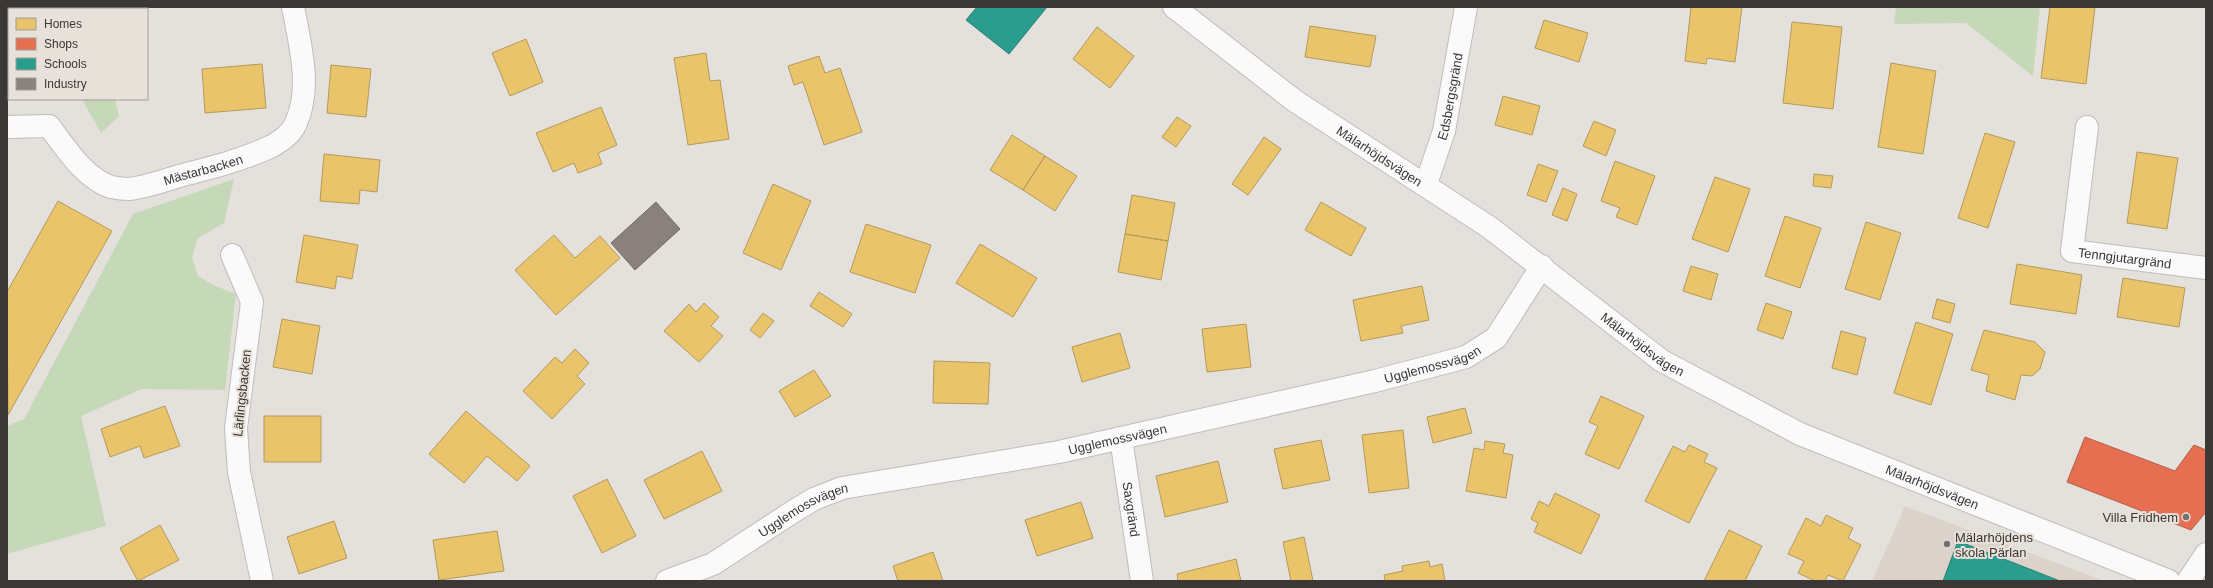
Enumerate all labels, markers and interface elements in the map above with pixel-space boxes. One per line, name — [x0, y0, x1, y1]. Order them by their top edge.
legend — [8, 8, 148, 100]
text: Homes — [44, 17, 82, 31]
text: Shops — [44, 37, 78, 51]
street label: Edsbergsgränd — [1434, 52, 1465, 142]
text: Schools — [44, 57, 87, 71]
text: Industry — [44, 77, 87, 91]
street label: Mälarhöjdsvägen — [1334, 123, 1425, 189]
street label: Mästarbacken — [162, 151, 245, 188]
street label: Tenngjutargränd — [2077, 244, 2172, 271]
street label: Mälarhöjdsvägen — [1598, 309, 1687, 379]
street label: Ugglemossvägen — [1382, 342, 1484, 386]
street label: Lärlingsbacken — [230, 349, 254, 437]
street label: Ugglemossvägen — [1067, 421, 1168, 457]
street label: Mälarhöjdsvägen — [1884, 461, 1981, 512]
street label: Ugglemossvägen — [756, 480, 849, 540]
street label: Saxgränd — [1120, 481, 1143, 538]
place label: Villa Fridhem — [2102, 510, 2178, 525]
marker: Villa Fridhem — [2181, 512, 2191, 522]
place label: Mälarhöjdens skola Pärlan — [1955, 530, 2034, 560]
marker: Mälarhöjdens skola Pärlan — [1942, 539, 1952, 549]

